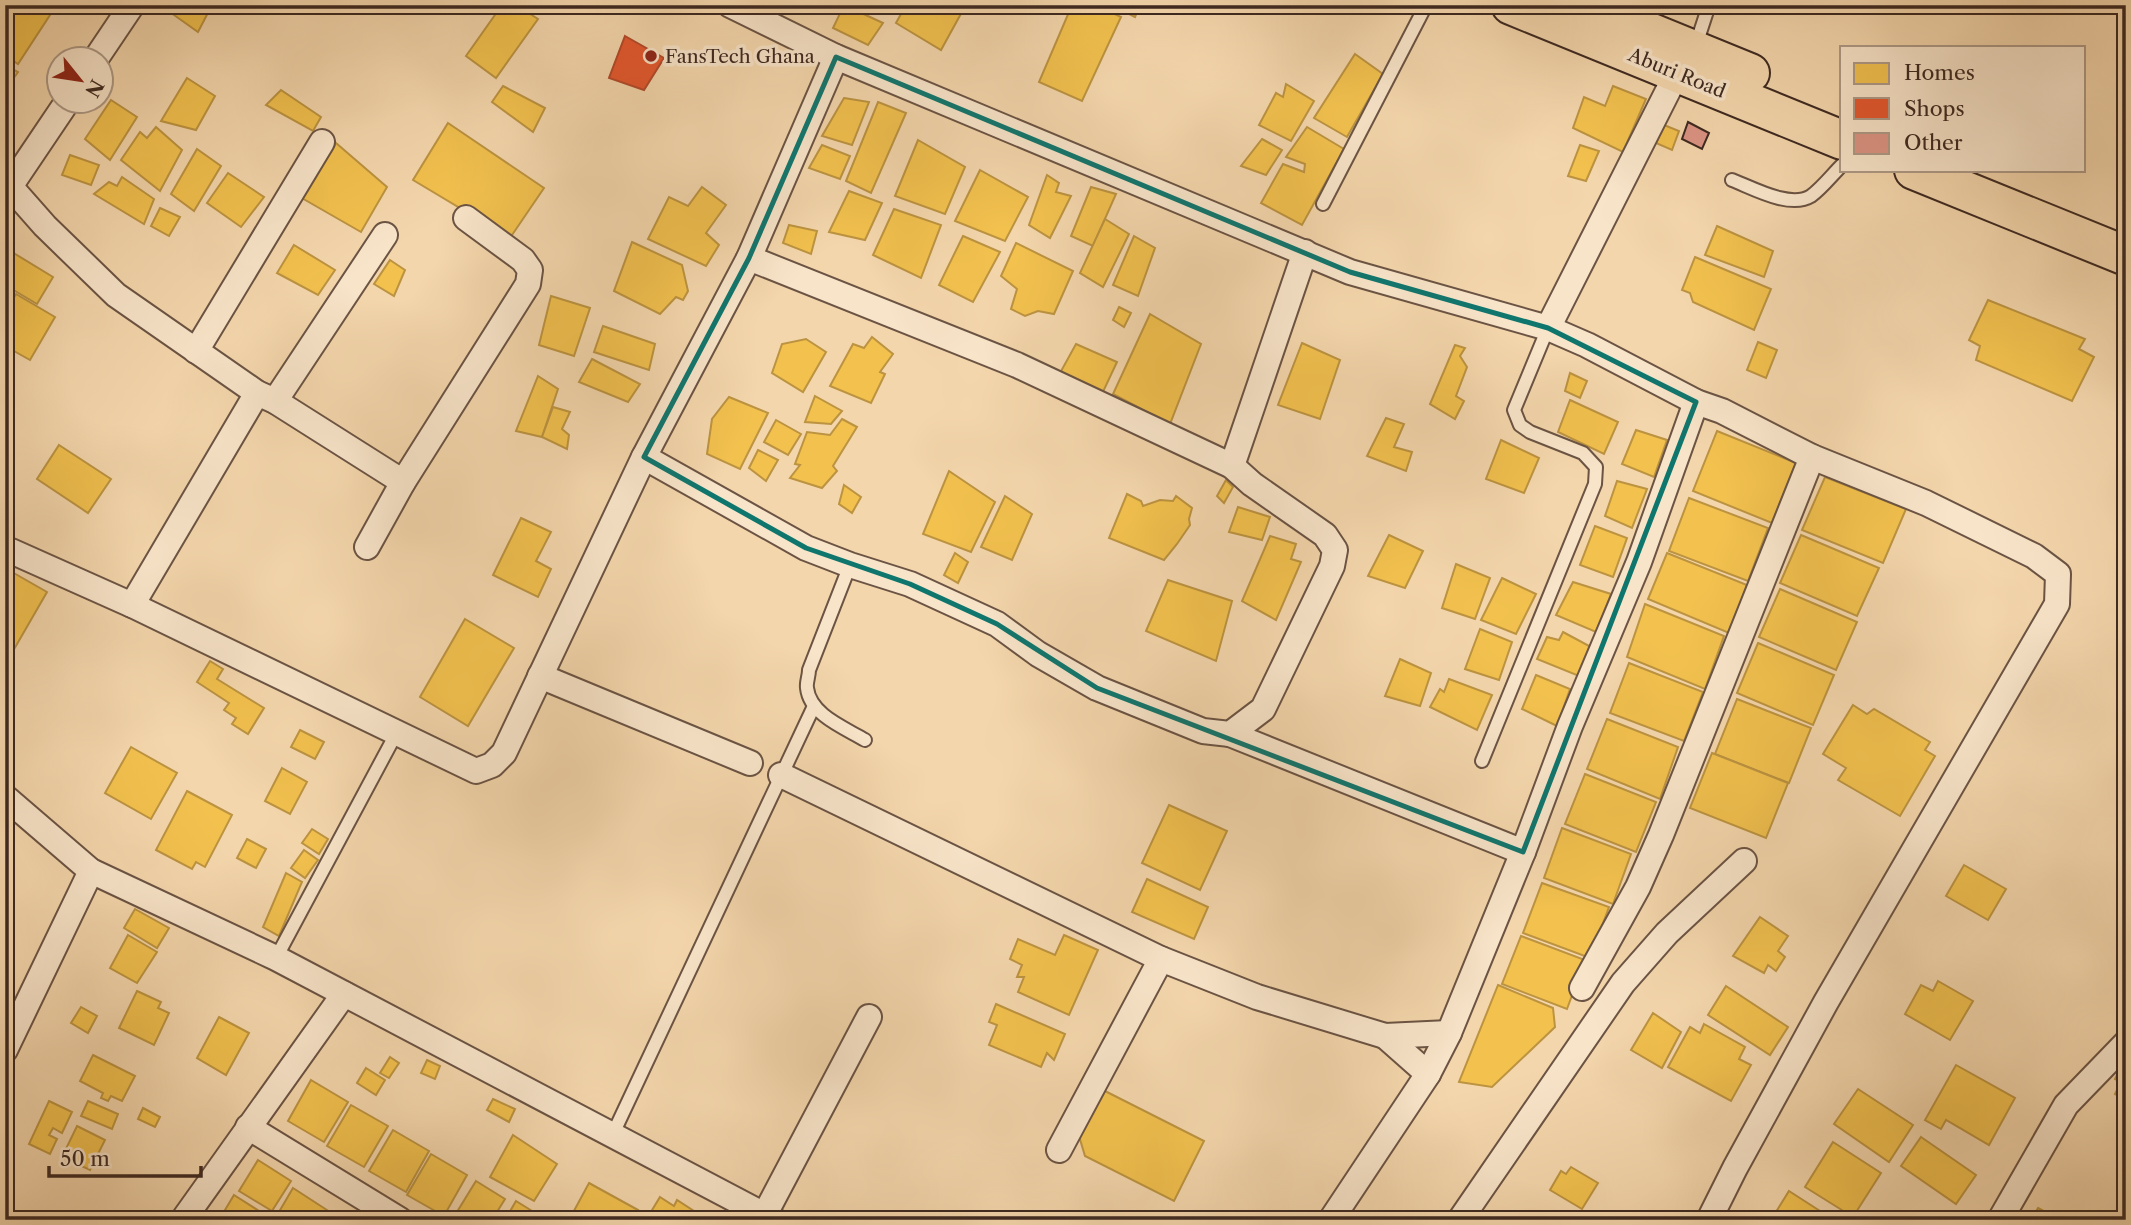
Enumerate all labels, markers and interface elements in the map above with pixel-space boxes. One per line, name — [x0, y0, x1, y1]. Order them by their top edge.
street label: Aburi Road — [1624, 43, 1729, 103]
place label: FansTech Ghana — [665, 45, 815, 68]
north arrow — [46, 46, 116, 116]
legend — [1840, 46, 2086, 172]
marker: FansTech Ghana — [643, 48, 659, 64]
text: Homes — [1904, 60, 1975, 85]
text: N — [80, 75, 108, 101]
text: Shops — [1904, 96, 1965, 121]
text: Other — [1904, 130, 1963, 155]
scale bar — [49, 1134, 201, 1178]
text: 50 m — [60, 1146, 110, 1171]

